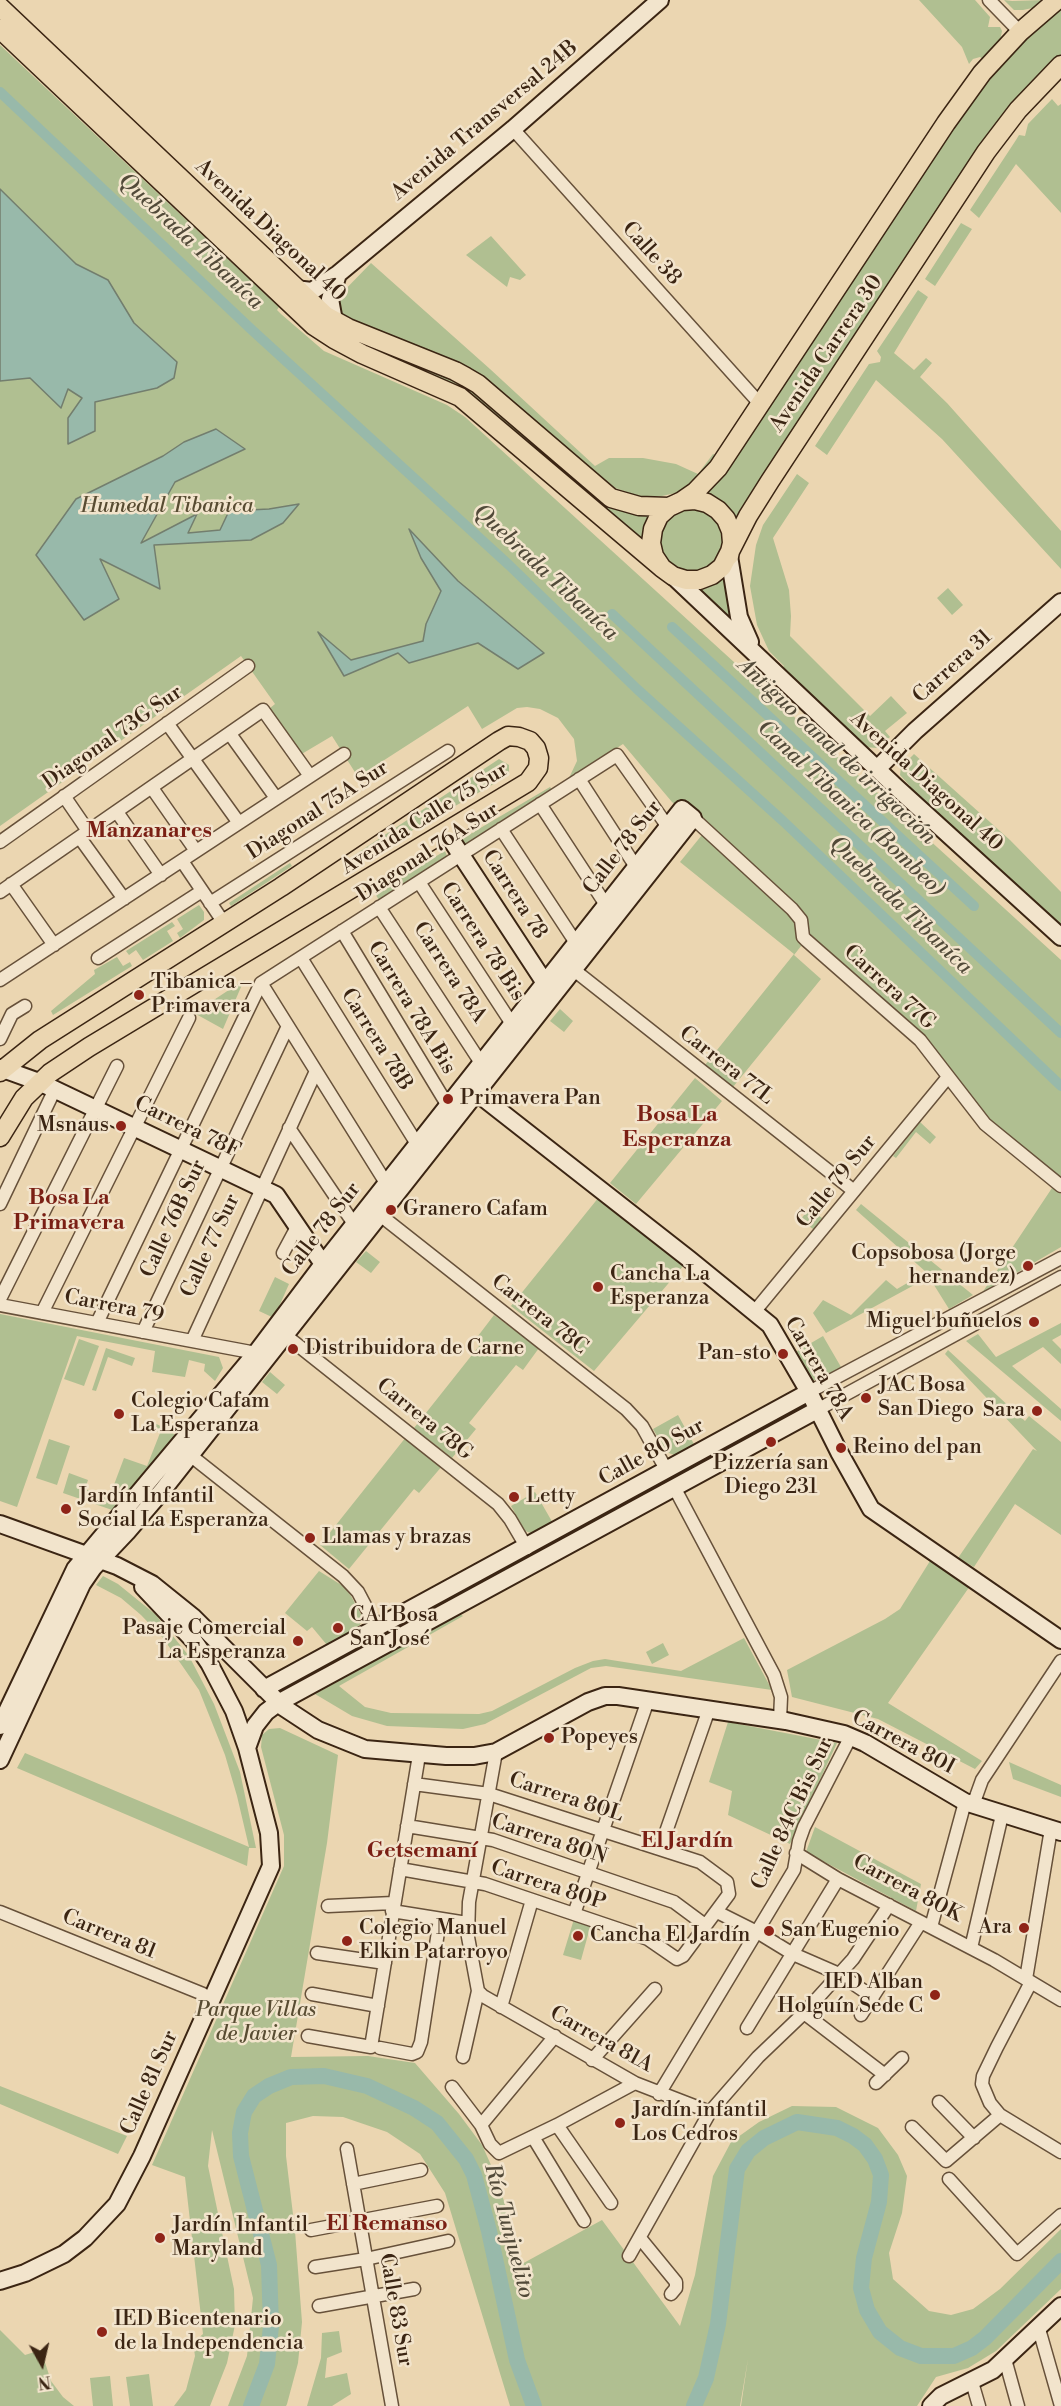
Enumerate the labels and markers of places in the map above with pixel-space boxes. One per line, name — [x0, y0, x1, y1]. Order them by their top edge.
place label: Tibanica – Primavera — [151, 970, 251, 1020]
marker: Tibanica – Primavera — [132, 988, 146, 1002]
place label: Primavera Pan — [460, 1086, 601, 1112]
marker: Primavera Pan — [441, 1092, 455, 1106]
place label: Msnaus — [37, 1113, 109, 1139]
marker: Msnaus — [114, 1119, 128, 1133]
place label: Granero Cafam — [403, 1197, 548, 1223]
marker: Granero Cafam — [384, 1203, 398, 1217]
place label: Copsobosa (Jorge hernandez) — [851, 1241, 1016, 1291]
marker: Copsobosa (Jorge hernandez) — [1021, 1259, 1035, 1273]
place label: Cancha La Esperanza — [610, 1262, 710, 1312]
marker: Cancha La Esperanza — [591, 1280, 605, 1294]
place label: Miguel buñuelos — [866, 1309, 1022, 1335]
marker: Miguel buñuelos — [1027, 1315, 1041, 1329]
place label: Distribuidora de Carne — [305, 1336, 524, 1362]
place label: Pan-sto — [698, 1341, 771, 1367]
marker: Distribuidora de Carne — [286, 1342, 300, 1356]
marker: Pan-sto — [776, 1347, 790, 1361]
place label: JAC Bosa San Diego — [878, 1373, 974, 1423]
place label: Colegio Cafam La Esperanza — [131, 1389, 270, 1439]
marker: JAC Bosa San Diego — [859, 1391, 873, 1405]
place label: Sara — [983, 1398, 1025, 1424]
marker: Sara — [1030, 1404, 1044, 1418]
marker: Colegio Cafam La Esperanza — [112, 1407, 126, 1421]
marker: Pizzería san Diego 231 — [764, 1435, 778, 1449]
place label: Reino del pan — [853, 1435, 982, 1461]
marker: Reino del pan — [834, 1441, 848, 1455]
place label: Pizzería san Diego 231 — [713, 1451, 829, 1501]
place label: Jardín Infantil Social La Esperanza — [78, 1484, 269, 1534]
place label: Letty — [526, 1484, 576, 1510]
marker: Letty — [507, 1490, 521, 1504]
marker: Jardín Infantil Social La Esperanza — [59, 1502, 73, 1516]
place label: Llamas y brazas — [322, 1525, 471, 1551]
marker: Llamas y brazas — [303, 1531, 317, 1545]
place label: CAI Bosa San José — [350, 1603, 438, 1653]
place label: Pasaje Comercial La Esperanza — [122, 1616, 286, 1666]
marker: CAI Bosa San José — [331, 1621, 345, 1635]
marker: Pasaje Comercial La Esperanza — [291, 1634, 305, 1648]
place label: Popeyes — [561, 1725, 638, 1751]
marker: Popeyes — [542, 1731, 556, 1745]
place label: Ara — [978, 1915, 1012, 1941]
place label: Colegio Manuel Elkin Patarroyo — [359, 1916, 508, 1966]
place label: San Eugenio — [781, 1918, 899, 1944]
marker: Ara — [1017, 1921, 1031, 1935]
place label: Cancha El Jardín — [590, 1923, 750, 1949]
marker: San Eugenio — [762, 1924, 776, 1938]
marker: Cancha El Jardín — [571, 1929, 585, 1943]
marker: Colegio Manuel Elkin Patarroyo — [340, 1934, 354, 1948]
place label: IED Alban Holguín Sede C — [778, 1970, 923, 2020]
marker: IED Alban Holguín Sede C — [928, 1988, 942, 2002]
place label: Jardín infantil Los Cedros — [632, 2098, 767, 2148]
marker: Jardín infantil Los Cedros — [613, 2116, 627, 2130]
place label: Jardín Infantil Maryland — [172, 2213, 308, 2263]
marker: Jardín Infantil Maryland — [153, 2231, 167, 2245]
place label: IED Bicentenario de la Independencia — [114, 2307, 304, 2357]
marker: IED Bicentenario de la Independencia — [95, 2325, 109, 2339]

